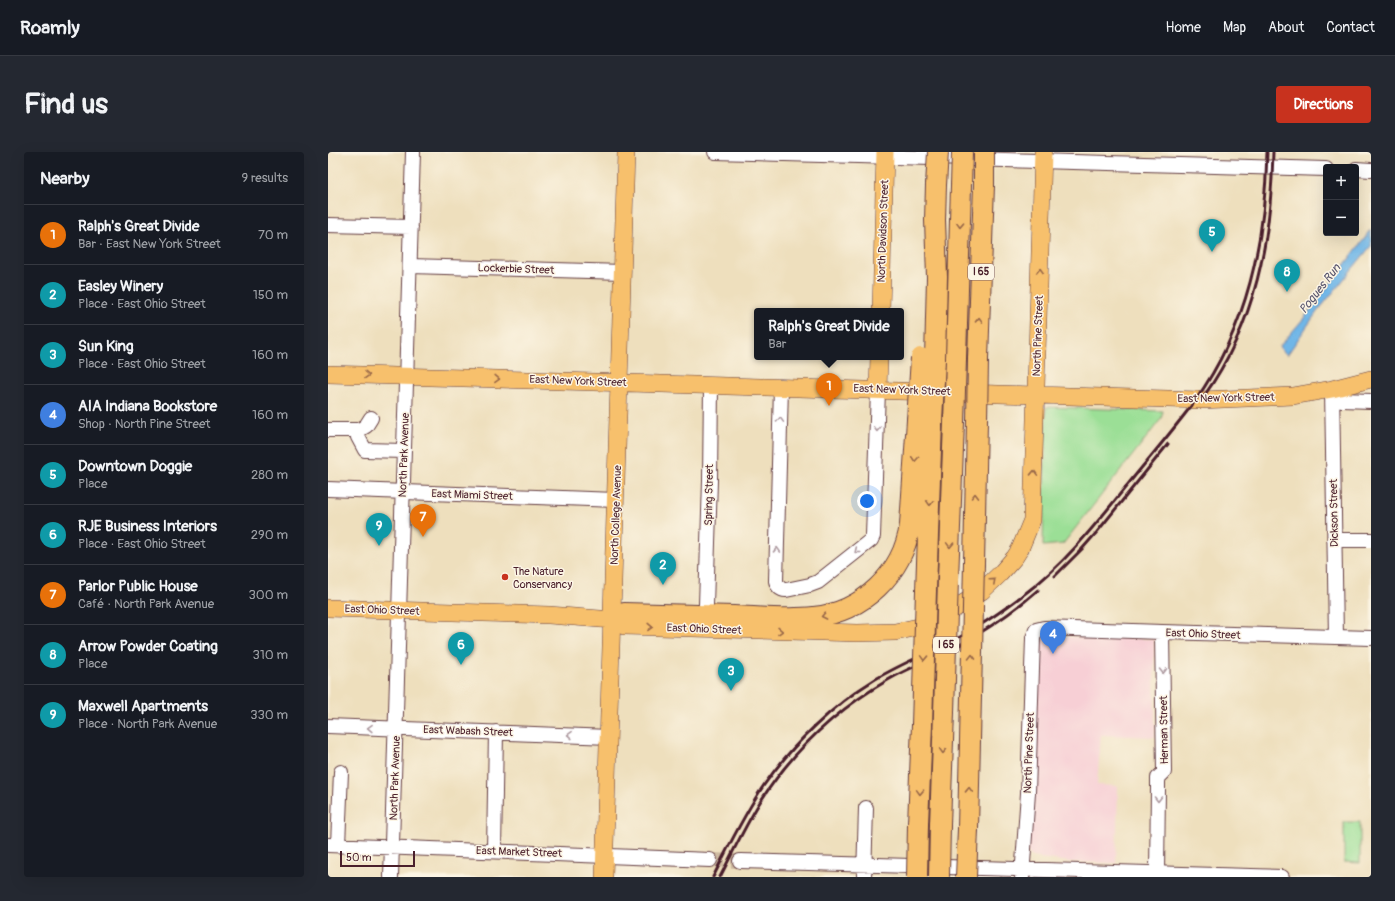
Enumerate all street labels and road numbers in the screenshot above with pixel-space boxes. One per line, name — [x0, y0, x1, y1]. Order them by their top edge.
street label: North Davidson Street — [875, 179, 891, 283]
street label: Lockerbie Street — [477, 261, 555, 277]
road number: I 65 — [968, 264, 994, 280]
street label: North Pine Street — [1030, 295, 1046, 377]
street label: East New York Street — [529, 373, 627, 389]
street label: East New York Street — [853, 382, 951, 398]
street label: East New York Street — [1177, 391, 1275, 405]
street label: North Park Avenue — [396, 412, 412, 498]
street label: North College Avenue — [608, 464, 624, 565]
street label: Spring Street — [702, 464, 716, 526]
street label: Dickson Street — [1327, 478, 1341, 547]
street label: East Miami Street — [431, 487, 514, 503]
street label: East Ohio Street — [344, 602, 420, 618]
street label: East Ohio Street — [666, 621, 742, 637]
street label: East Ohio Street — [1165, 626, 1241, 642]
road number: I 65 — [933, 637, 959, 653]
street label: Herman Street — [1157, 695, 1171, 765]
street label: North Pine Street — [1021, 712, 1037, 794]
street label: East Wabash Street — [423, 723, 514, 739]
street label: North Park Avenue — [387, 735, 403, 821]
street label: East Market Street — [476, 844, 563, 860]

